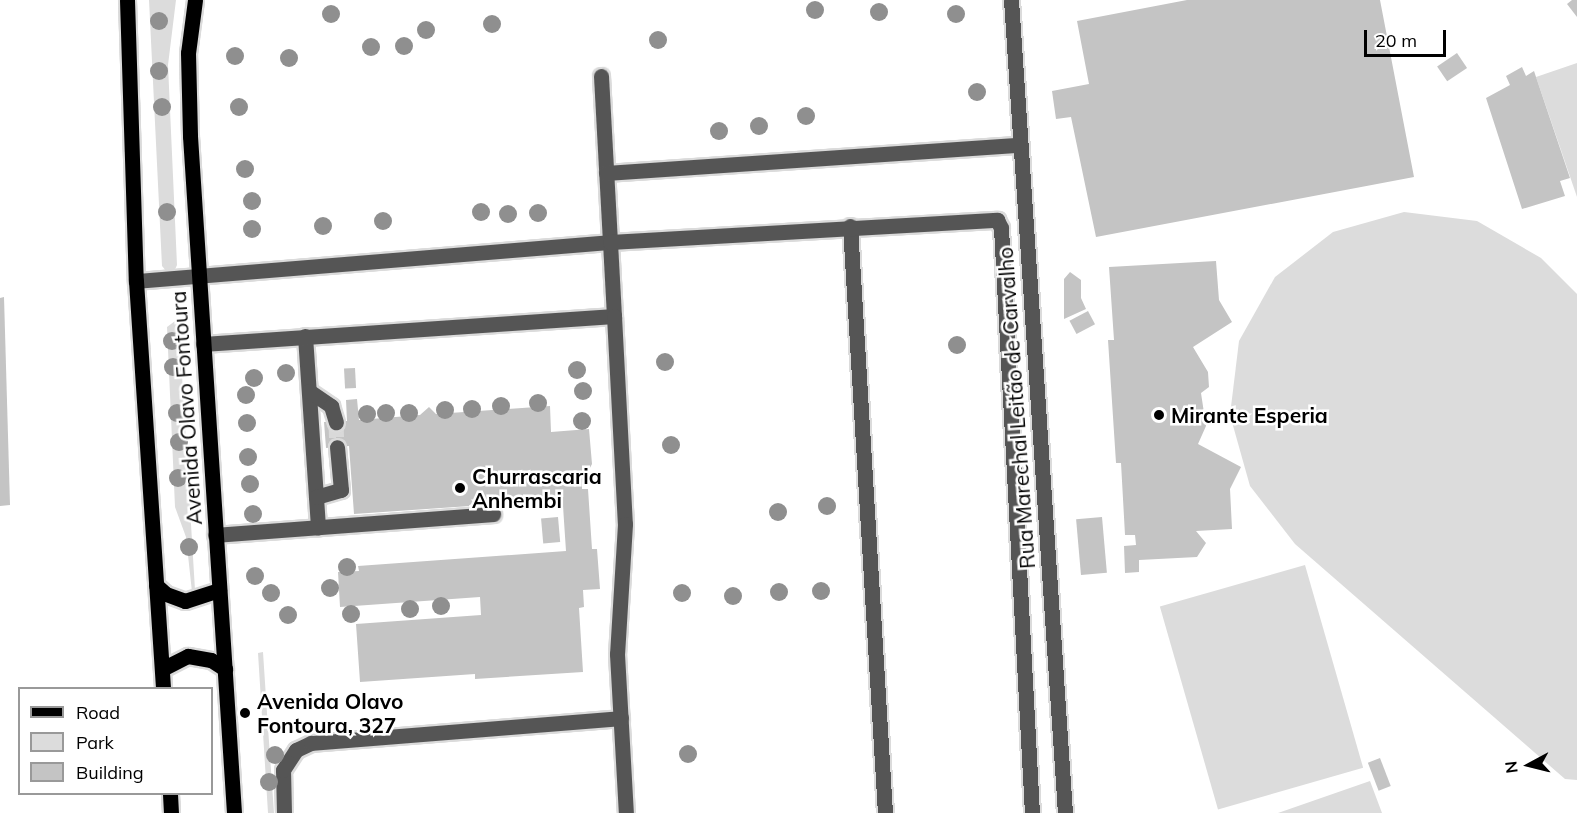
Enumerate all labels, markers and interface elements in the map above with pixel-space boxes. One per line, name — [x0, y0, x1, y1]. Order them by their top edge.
scale bar — [1367, 18, 1450, 56]
text: 20 m — [1375, 29, 1417, 52]
street label: Rua Marechal Leitão de Carvalho — [992, 246, 1040, 570]
street label: Avenida Olavo Fontoura — [165, 290, 207, 526]
place label: Mirante Esperia — [1171, 402, 1328, 428]
marker: Mirante Esperia — [1152, 408, 1166, 422]
place label: Churrascaria Anhembi — [472, 463, 602, 513]
marker: Churrascaria Anhembi — [453, 481, 467, 495]
legend — [18, 687, 213, 795]
place label: Avenida Olavo Fontoura, 327 — [257, 688, 403, 738]
text: Road — [76, 701, 120, 724]
marker: Avenida Olavo Fontoura, 327 — [238, 706, 252, 720]
text: Park — [76, 731, 114, 754]
north arrow — [1499, 735, 1559, 795]
text: N — [1500, 760, 1522, 774]
text: Building — [76, 761, 144, 784]

